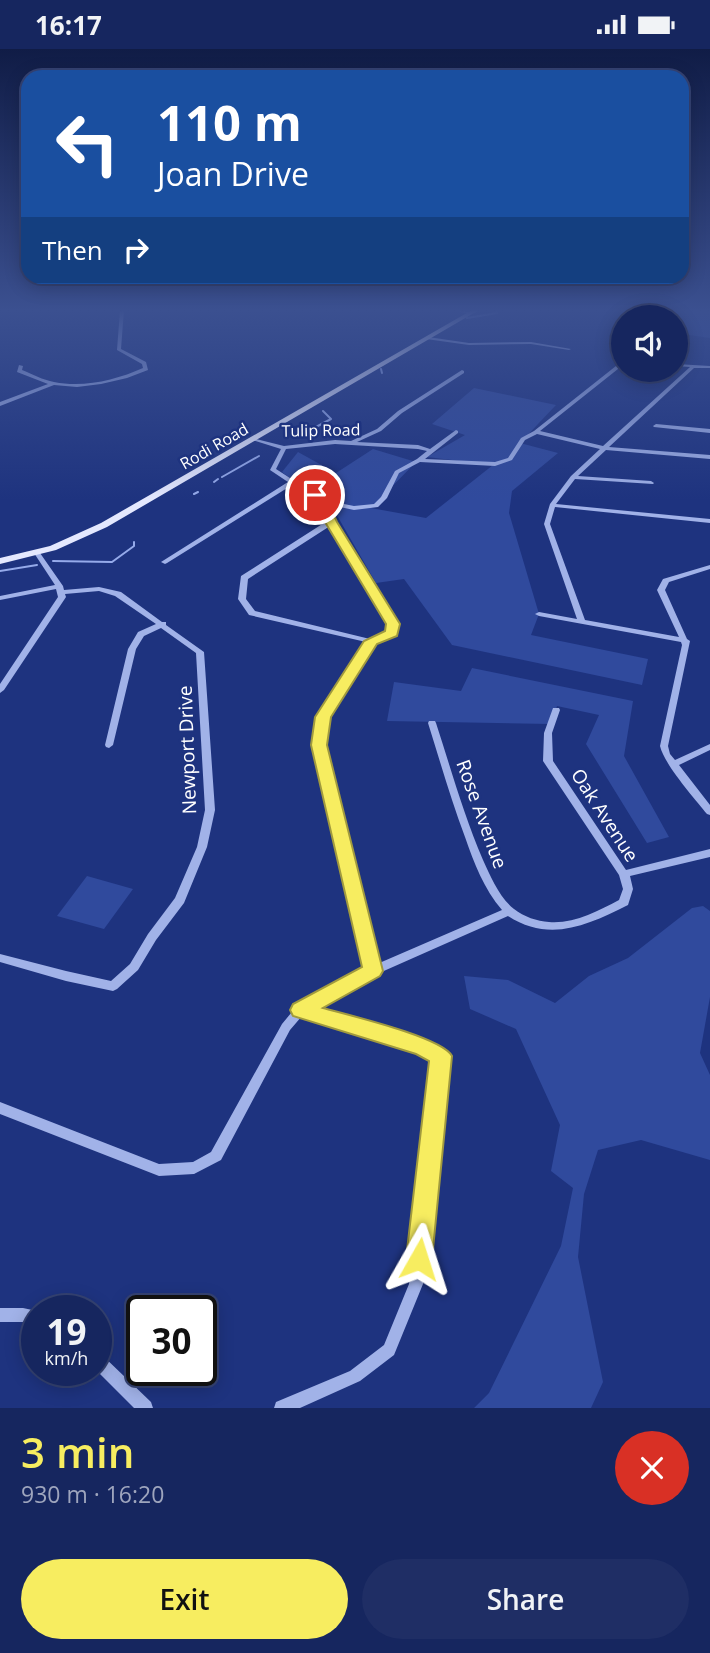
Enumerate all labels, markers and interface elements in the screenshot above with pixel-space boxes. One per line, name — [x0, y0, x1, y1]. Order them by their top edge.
text: 16:17 — [35, 7, 102, 43]
text: 110 m — [157, 89, 302, 155]
icon: left — [42, 98, 133, 189]
text: Joan Drive — [157, 152, 309, 195]
icon: right — [117, 231, 155, 269]
text: Then — [42, 232, 103, 268]
map controls — [611, 305, 688, 382]
button: sound — [611, 305, 688, 382]
street label: Rodi Road — [176, 418, 252, 474]
street label: Tulip Road — [281, 418, 361, 442]
pin — [285, 465, 345, 525]
icon: arrive — [296, 476, 334, 514]
street label: Newport Drive — [172, 685, 202, 815]
street label: Rose Avenue — [450, 756, 514, 872]
street label: Oak Avenue — [565, 763, 645, 867]
position arrow — [382, 1222, 456, 1296]
speed limit sign: 30 — [126, 1295, 217, 1386]
text: 19 — [46, 1308, 87, 1355]
text: km/h — [45, 1346, 88, 1370]
text: 3 min — [21, 1423, 134, 1480]
button: close — [615, 1431, 689, 1505]
text: 930 m · 16:20 — [21, 1478, 164, 1510]
button: Exit — [21, 1559, 348, 1639]
button: Share — [362, 1559, 689, 1639]

